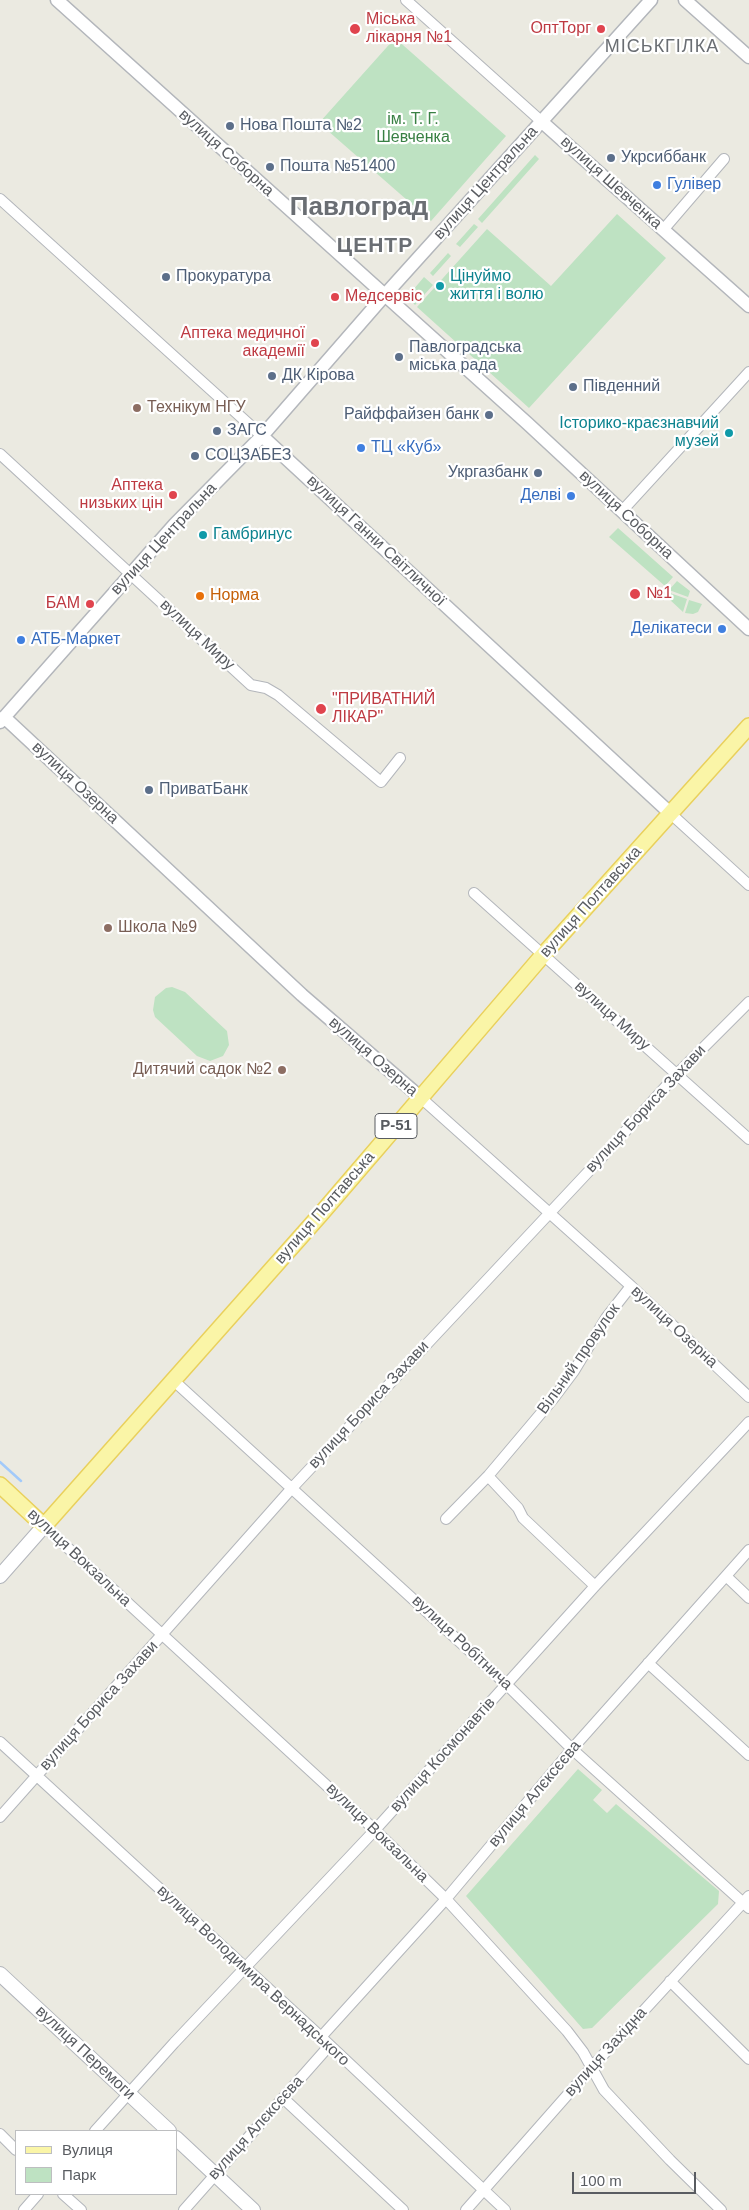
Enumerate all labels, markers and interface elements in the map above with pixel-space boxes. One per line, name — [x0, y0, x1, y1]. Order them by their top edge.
place label: Міська лікарня №1 — [366, 10, 452, 48]
place label: ОптТорг — [530, 19, 591, 39]
marker: Міська лікарня №1 — [348, 22, 362, 36]
marker: ОптТорг — [595, 23, 607, 35]
district label: МІСЬКГІЛКА — [604, 36, 720, 58]
street label: вулиця Соборна — [174, 105, 278, 201]
park label: ім. Т. Г. Шевченка — [376, 110, 450, 148]
place label: Нова Пошта №2 — [240, 116, 362, 136]
marker: Нова Пошта №2 — [224, 120, 236, 132]
street label: вулиця Центральна — [430, 122, 542, 244]
street label: вулиця Шевченка — [556, 132, 666, 234]
place label: Укрсиббанк — [621, 148, 706, 168]
marker: Укрсиббанк — [605, 152, 617, 164]
place label: Пошта №51400 — [280, 157, 395, 177]
marker: Пошта №51400 — [264, 161, 276, 173]
place label: Гулівер — [667, 175, 721, 195]
marker: Гулівер — [651, 179, 663, 191]
district label: Павлоград — [290, 192, 428, 224]
district label: ЦЕНТР — [336, 233, 414, 259]
place label: Прокуратура — [176, 267, 271, 287]
place label: Цінуймо життя і волю — [450, 267, 544, 305]
marker: Прокуратура — [160, 271, 172, 283]
marker: Цінуймо життя і волю — [434, 280, 446, 292]
place label: Медсервіс — [345, 287, 422, 307]
marker: Медсервіс — [329, 291, 341, 303]
place label: Аптека медичної академії — [181, 324, 305, 362]
marker: Аптека медичної академії — [309, 337, 321, 349]
place label: Павлоградська міська рада — [409, 338, 522, 376]
marker: Павлоградська міська рада — [393, 351, 405, 363]
place label: ДК Кірова — [282, 366, 354, 386]
marker: ДК Кірова — [266, 370, 278, 382]
place label: Пiвденний — [583, 377, 660, 397]
marker: Пiвденний — [567, 381, 579, 393]
place label: Технікум НГУ — [147, 398, 246, 418]
marker: Технікум НГУ — [131, 402, 143, 414]
place label: Райффайзен банк — [344, 405, 479, 425]
marker: Райффайзен банк — [483, 409, 495, 421]
place label: Історико-краєзнавчий музей — [559, 414, 719, 452]
place label: ЗАГС — [227, 421, 267, 441]
marker: ЗАГС — [211, 425, 223, 437]
marker: Історико-краєзнавчий музей — [723, 427, 735, 439]
place label: ТЦ «Куб» — [371, 438, 442, 458]
marker: ТЦ «Куб» — [355, 442, 367, 454]
place label: СОЦЗАБЕЗ — [205, 446, 291, 466]
marker: СОЦЗАБЕЗ — [189, 450, 201, 462]
place label: Укргазбанк — [448, 463, 528, 483]
marker: Укргазбанк — [532, 467, 544, 479]
street label: вулиця Соборна — [575, 467, 677, 563]
street label: вулиця Ганни Світличної — [302, 471, 450, 611]
place label: Аптека низьких цін — [80, 476, 163, 514]
street label: вулиця Центральна — [107, 479, 221, 599]
place label: Делві — [520, 486, 561, 506]
marker: Аптека низьких цін — [167, 489, 179, 501]
marker: Делві — [565, 490, 577, 502]
place label: Гамбринус — [213, 525, 292, 545]
marker: Гамбринус — [197, 529, 209, 541]
place label: №1 — [646, 584, 672, 604]
place label: Норма — [210, 586, 259, 606]
marker: №1 — [628, 587, 642, 601]
marker: Норма — [194, 590, 206, 602]
place label: БАМ — [46, 594, 80, 614]
street label: вулиця Миру — [156, 595, 238, 675]
marker: БАМ — [84, 598, 96, 610]
place label: Делiкатеси — [631, 619, 712, 639]
marker: Делiкатеси — [716, 623, 728, 635]
place label: АТБ-Маркет — [31, 630, 120, 650]
marker: АТБ-Маркет — [15, 634, 27, 646]
place label: "ПРИВАТНИЙ ЛІКАР" — [332, 690, 435, 728]
marker: "ПРИВАТНИЙ ЛІКАР" — [314, 702, 328, 716]
street label: вулиця Озерна — [28, 738, 122, 828]
place label: ПриватБанк — [159, 780, 248, 800]
marker: ПриватБанк — [143, 784, 155, 796]
street label: вулиця Полтавська — [536, 843, 646, 961]
place label: Школа №9 — [118, 918, 197, 938]
marker: Школа №9 — [102, 922, 114, 934]
street label: вулиця Миру — [570, 977, 654, 1055]
street label: вулиця Озерна — [325, 1013, 421, 1101]
street label: вулиця Бориса Захави — [582, 1041, 710, 1177]
place label: Дитячий садок №2 — [133, 1060, 272, 1080]
marker: Дитячий садок №2 — [276, 1064, 288, 1076]
road number: Р-51 — [375, 1114, 417, 1138]
street label: вулиця Полтавська — [271, 1148, 379, 1268]
street label: вулиця Озерна — [627, 1282, 721, 1372]
street label: Вільний провулок — [534, 1300, 624, 1418]
street label: вулиця Бориса Захави — [305, 1337, 433, 1473]
street label: вулиця Вокзальна — [23, 1505, 135, 1611]
street label: вулиця Робітнича — [408, 1592, 516, 1694]
street label: вулиця Бориса Захави — [36, 1637, 162, 1775]
street label: вулиця Космонавтів — [386, 1694, 500, 1816]
street label: вулиця Алєксєєва — [485, 1737, 585, 1851]
street label: вулиця Вокзальна — [322, 1779, 432, 1887]
street label: вулиця Володимира Вернадського — [153, 1882, 353, 2070]
street label: вулиця Перемоги — [31, 2002, 139, 2104]
street label: вулиця Західна — [561, 2003, 651, 2101]
street label: вулиця Алєксєєва — [204, 2072, 308, 2184]
legend — [15, 2130, 178, 2195]
text: Вулиця — [62, 2141, 113, 2158]
scale bar — [574, 2162, 698, 2194]
text: Парк — [62, 2166, 96, 2183]
text: 100 m — [580, 2172, 622, 2189]

